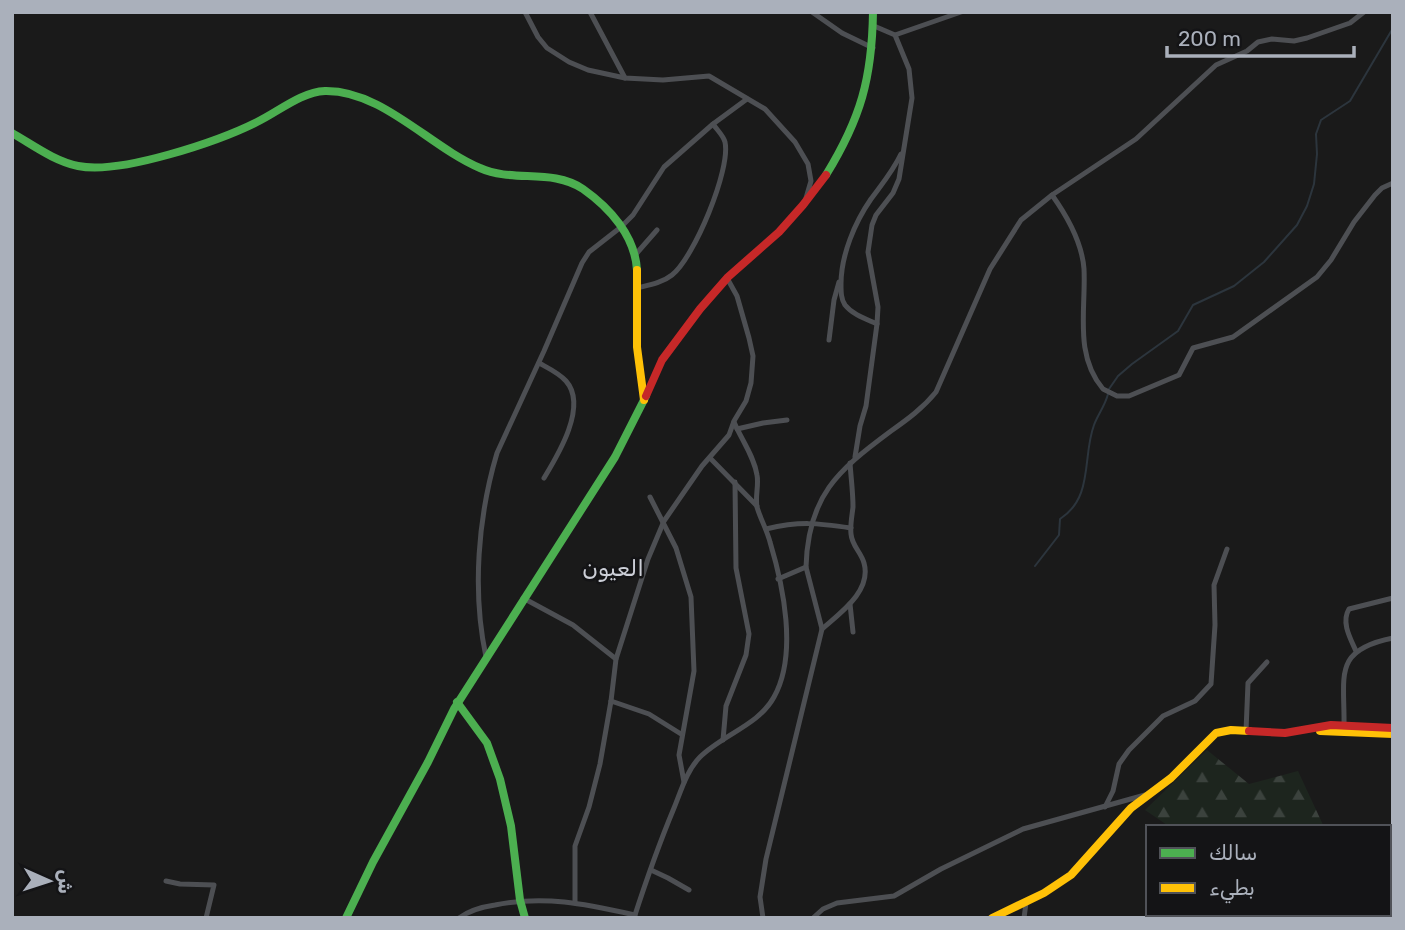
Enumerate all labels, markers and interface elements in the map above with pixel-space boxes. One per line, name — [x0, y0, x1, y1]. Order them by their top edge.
scale bar — [1167, 14, 1354, 58]
text: 200 m — [1178, 26, 1241, 51]
district label: العيون — [582, 554, 644, 582]
legend — [1146, 825, 1391, 916]
text: سالك — [1209, 840, 1257, 865]
north arrow — [14, 846, 84, 916]
text: ش — [53, 869, 78, 894]
text: بطيء — [1209, 875, 1255, 904]

